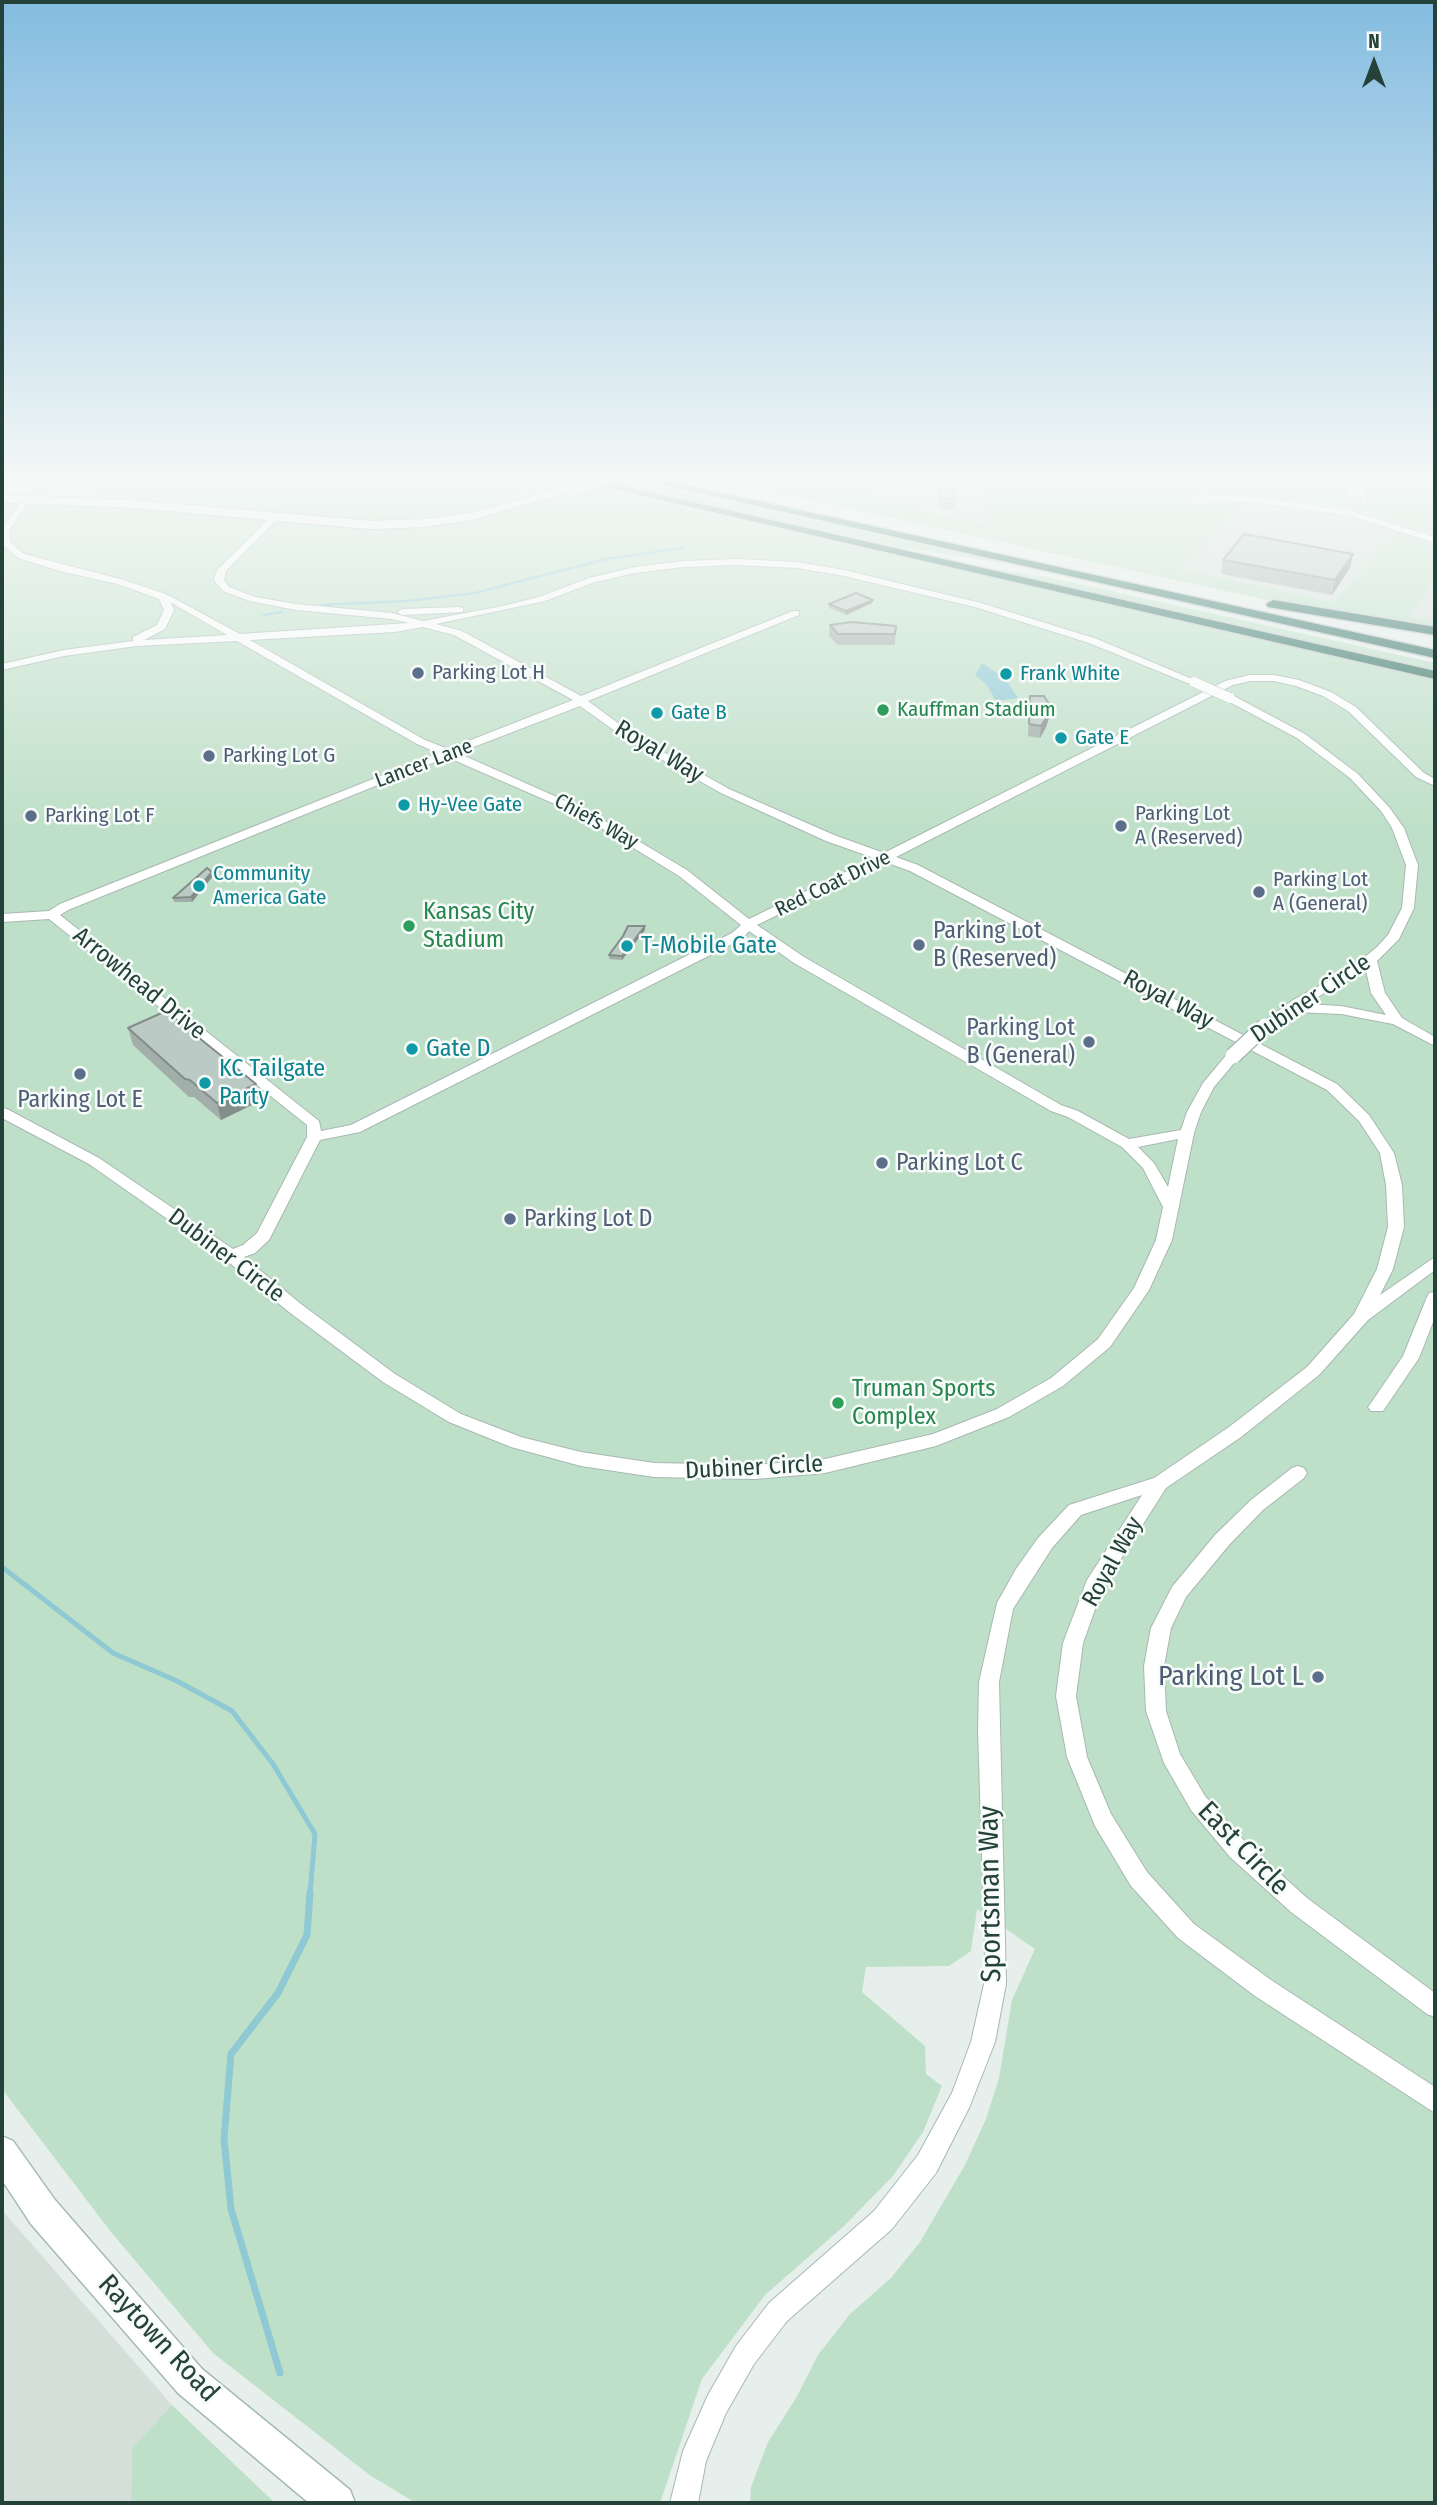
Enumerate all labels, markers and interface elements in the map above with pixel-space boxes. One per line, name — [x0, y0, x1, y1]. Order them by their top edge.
north arrow — [1339, 28, 1409, 98]
text: N — [1368, 30, 1380, 53]
place label: Parking Lot H — [432, 660, 545, 686]
place label: Frank White — [1020, 661, 1120, 687]
marker: Parking Lot H — [410, 665, 426, 681]
marker: Frank White — [998, 666, 1014, 682]
place label: Kauffman Stadium — [897, 697, 1056, 723]
place label: Gate B — [671, 700, 727, 726]
marker: Kauffman Stadium — [875, 702, 891, 718]
marker: Gate B — [649, 705, 665, 721]
street label: Royal Way — [609, 714, 709, 790]
place label: Gate E — [1075, 725, 1129, 751]
marker: Gate E — [1053, 730, 1069, 746]
street label: Lancer Lane — [372, 734, 476, 794]
place label: Parking Lot G — [223, 743, 335, 769]
marker: Parking Lot G — [201, 748, 217, 764]
street label: Chiefs Way — [550, 789, 642, 855]
place label: Hy-Vee Gate — [418, 792, 522, 818]
marker: Hy-Vee Gate — [396, 797, 412, 813]
place label: Parking Lot A (Reserved) — [1135, 801, 1242, 851]
place label: Parking Lot F — [45, 803, 154, 829]
marker: Parking Lot F — [23, 808, 39, 824]
marker: Parking Lot A (Reserved) — [1113, 818, 1129, 834]
street label: Red Coat Drive — [771, 845, 895, 923]
place label: Community America Gate — [213, 861, 326, 911]
place label: Parking Lot A (General) — [1273, 867, 1368, 917]
marker: Community America Gate — [191, 878, 207, 894]
marker: Parking Lot A (General) — [1251, 884, 1267, 900]
place label: Kansas City Stadium — [423, 898, 534, 954]
place label: Parking Lot B (Reserved) — [933, 917, 1056, 973]
marker: Kansas City Stadium — [401, 918, 417, 934]
street label: Arrowhead Drive — [67, 922, 211, 1046]
place label: T-Mobile Gate — [641, 932, 777, 960]
marker: Parking Lot B (Reserved) — [911, 937, 927, 953]
marker: T-Mobile Gate — [619, 938, 635, 954]
street label: Dubiner Circle — [1246, 948, 1376, 1050]
street label: Royal Way — [1118, 964, 1218, 1036]
place label: Parking Lot B (General) — [966, 1014, 1075, 1070]
marker: Parking Lot B (General) — [1081, 1034, 1097, 1050]
place label: Gate D — [426, 1035, 490, 1063]
marker: Gate D — [404, 1041, 420, 1057]
place label: KC Tailgate Party — [219, 1055, 325, 1111]
marker: Parking Lot E — [72, 1066, 88, 1082]
marker: KC Tailgate Party — [197, 1075, 213, 1091]
place label: Parking Lot E — [17, 1086, 143, 1114]
place label: Parking Lot C — [896, 1149, 1023, 1177]
marker: Parking Lot C — [874, 1155, 890, 1171]
street label: Dubiner Circle — [162, 1203, 290, 1309]
place label: Parking Lot D — [524, 1205, 652, 1233]
marker: Parking Lot D — [502, 1211, 518, 1227]
place label: Truman Sports Complex — [852, 1375, 996, 1431]
marker: Truman Sports Complex — [830, 1395, 846, 1411]
street label: Dubiner Circle — [684, 1450, 824, 1486]
street label: Royal Way — [1077, 1512, 1149, 1612]
place label: Parking Lot L — [1158, 1660, 1304, 1694]
marker: Parking Lot L — [1310, 1669, 1326, 1685]
street label: East Circle — [1190, 1795, 1296, 1903]
street label: Sportsman Way — [973, 1805, 1009, 1983]
street label: Raytown Road — [90, 2268, 226, 2410]

